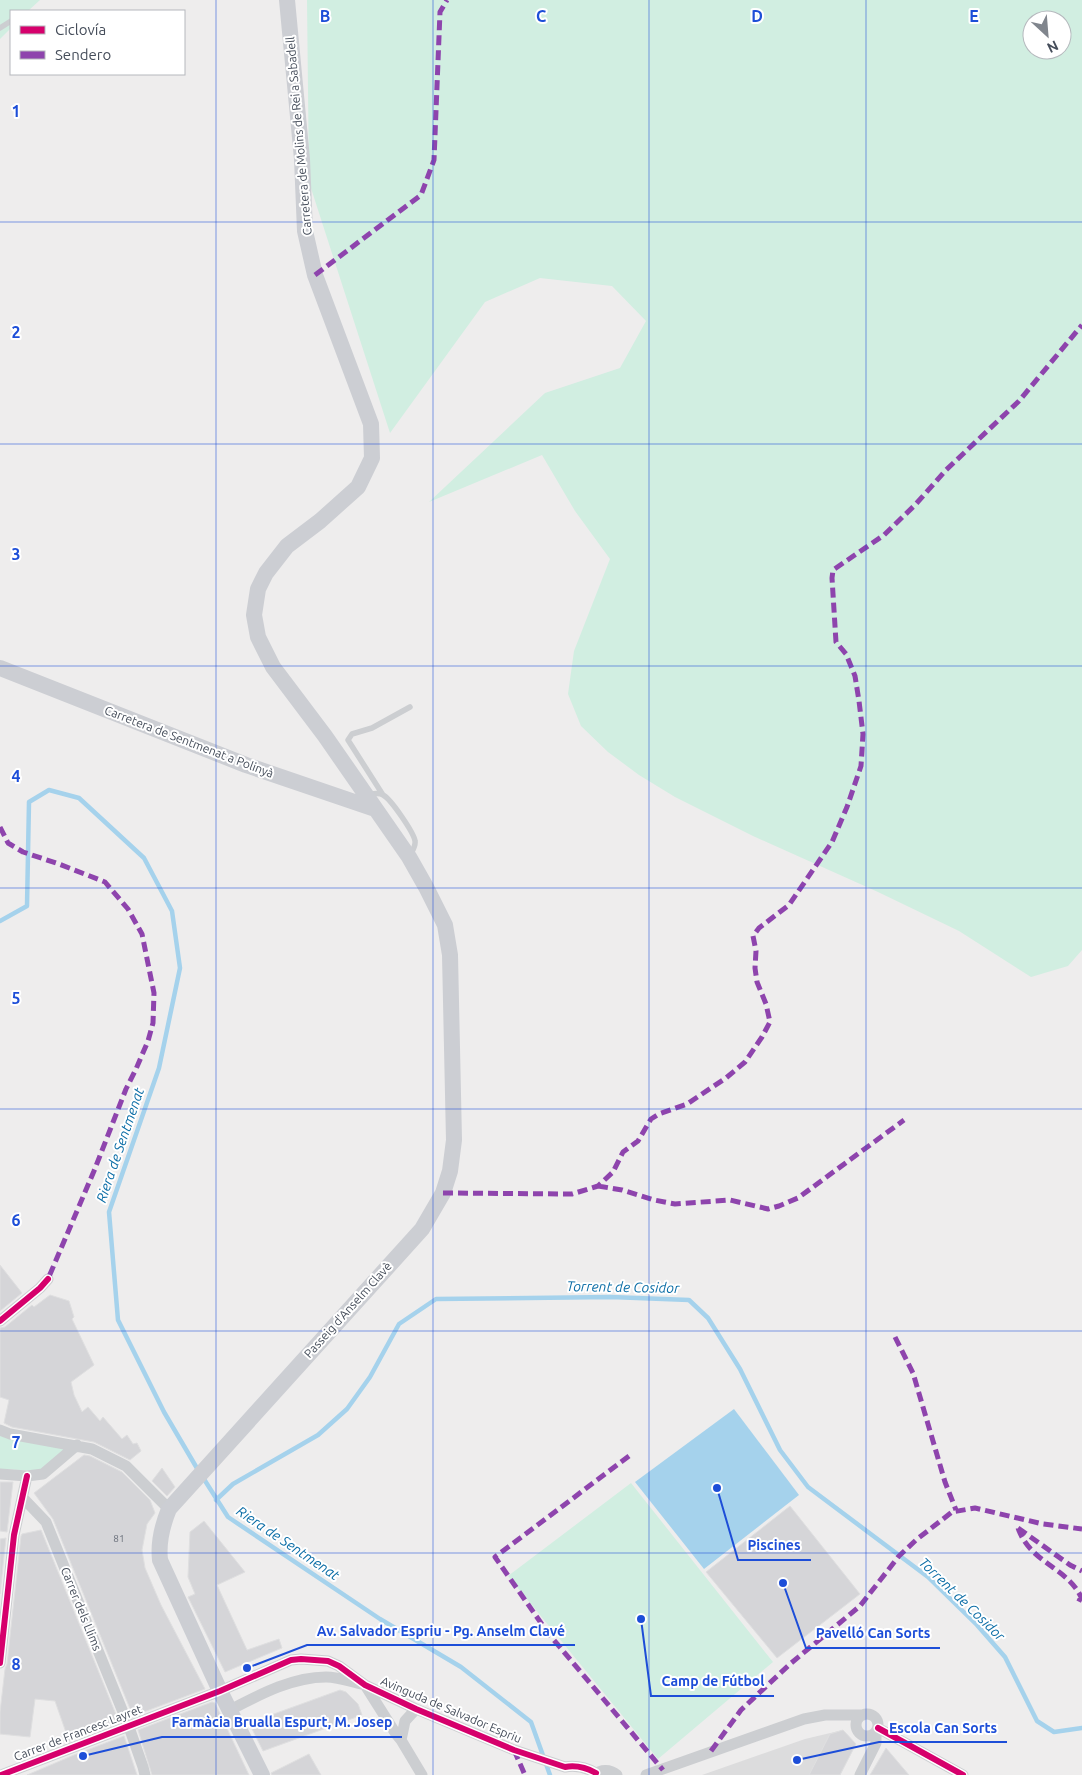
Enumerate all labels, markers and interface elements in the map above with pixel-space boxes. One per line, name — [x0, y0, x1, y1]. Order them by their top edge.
text: B — [320, 7, 330, 25]
text: C — [536, 7, 546, 25]
text: D — [751, 7, 763, 25]
text: E — [969, 7, 979, 25]
legend — [10, 10, 185, 75]
north arrow — [1022, 10, 1072, 60]
text: Ciclovía — [55, 21, 106, 38]
street label: Carretera de Molins de Rei a Sabadell — [283, 36, 314, 236]
text: N — [1044, 37, 1061, 56]
text: Sendero — [55, 46, 111, 63]
text: 1 — [11, 102, 21, 120]
text: 2 — [11, 323, 21, 341]
text: 3 — [11, 545, 21, 563]
street label: Carretera de Sentmenat a Polinyà — [103, 703, 276, 780]
text: 4 — [11, 767, 21, 785]
text: 5 — [11, 989, 21, 1007]
water label: Riera de Sentmenat — [93, 1085, 147, 1204]
text: 6 — [11, 1211, 21, 1229]
street label: Passeig d'Anselm Clavè — [301, 1259, 394, 1360]
water label: Torrent de Cosidor — [567, 1278, 680, 1296]
text: 7 — [11, 1433, 21, 1451]
water label: Riera de Sentmenat — [234, 1503, 343, 1584]
callout: Piscines — [738, 1531, 811, 1560]
house number: 81 — [113, 1533, 125, 1544]
text: Piscines — [748, 1537, 801, 1553]
water label: Torrent de Cosidor — [916, 1554, 1009, 1644]
street label: Carrer dels Llims — [59, 1565, 104, 1653]
callout: Av. Salvador Espriu - Pg. Anselm Clavé — [307, 1616, 575, 1645]
callout: Pavelló Can Sorts — [806, 1619, 940, 1648]
text: Av. Salvador Espriu - Pg. Anselm Clavé — [317, 1623, 565, 1639]
text: Pavelló Can Sorts — [816, 1625, 931, 1641]
text: 8 — [11, 1655, 21, 1673]
callout: Camp de Fútbol — [651, 1667, 774, 1696]
text: Camp de Fútbol — [661, 1673, 765, 1689]
street label: Avinguda de Salvador Espriu — [379, 1674, 523, 1745]
street label: Carrer de Francesc Layret — [12, 1702, 144, 1763]
callout: Farmàcia Brualla Espurt, M. Josep — [162, 1708, 402, 1737]
callout: Escola Can Sorts — [879, 1713, 1007, 1742]
text: Farmàcia Brualla Espurt, M. Josep — [172, 1714, 392, 1730]
text: Escola Can Sorts — [889, 1720, 998, 1736]

